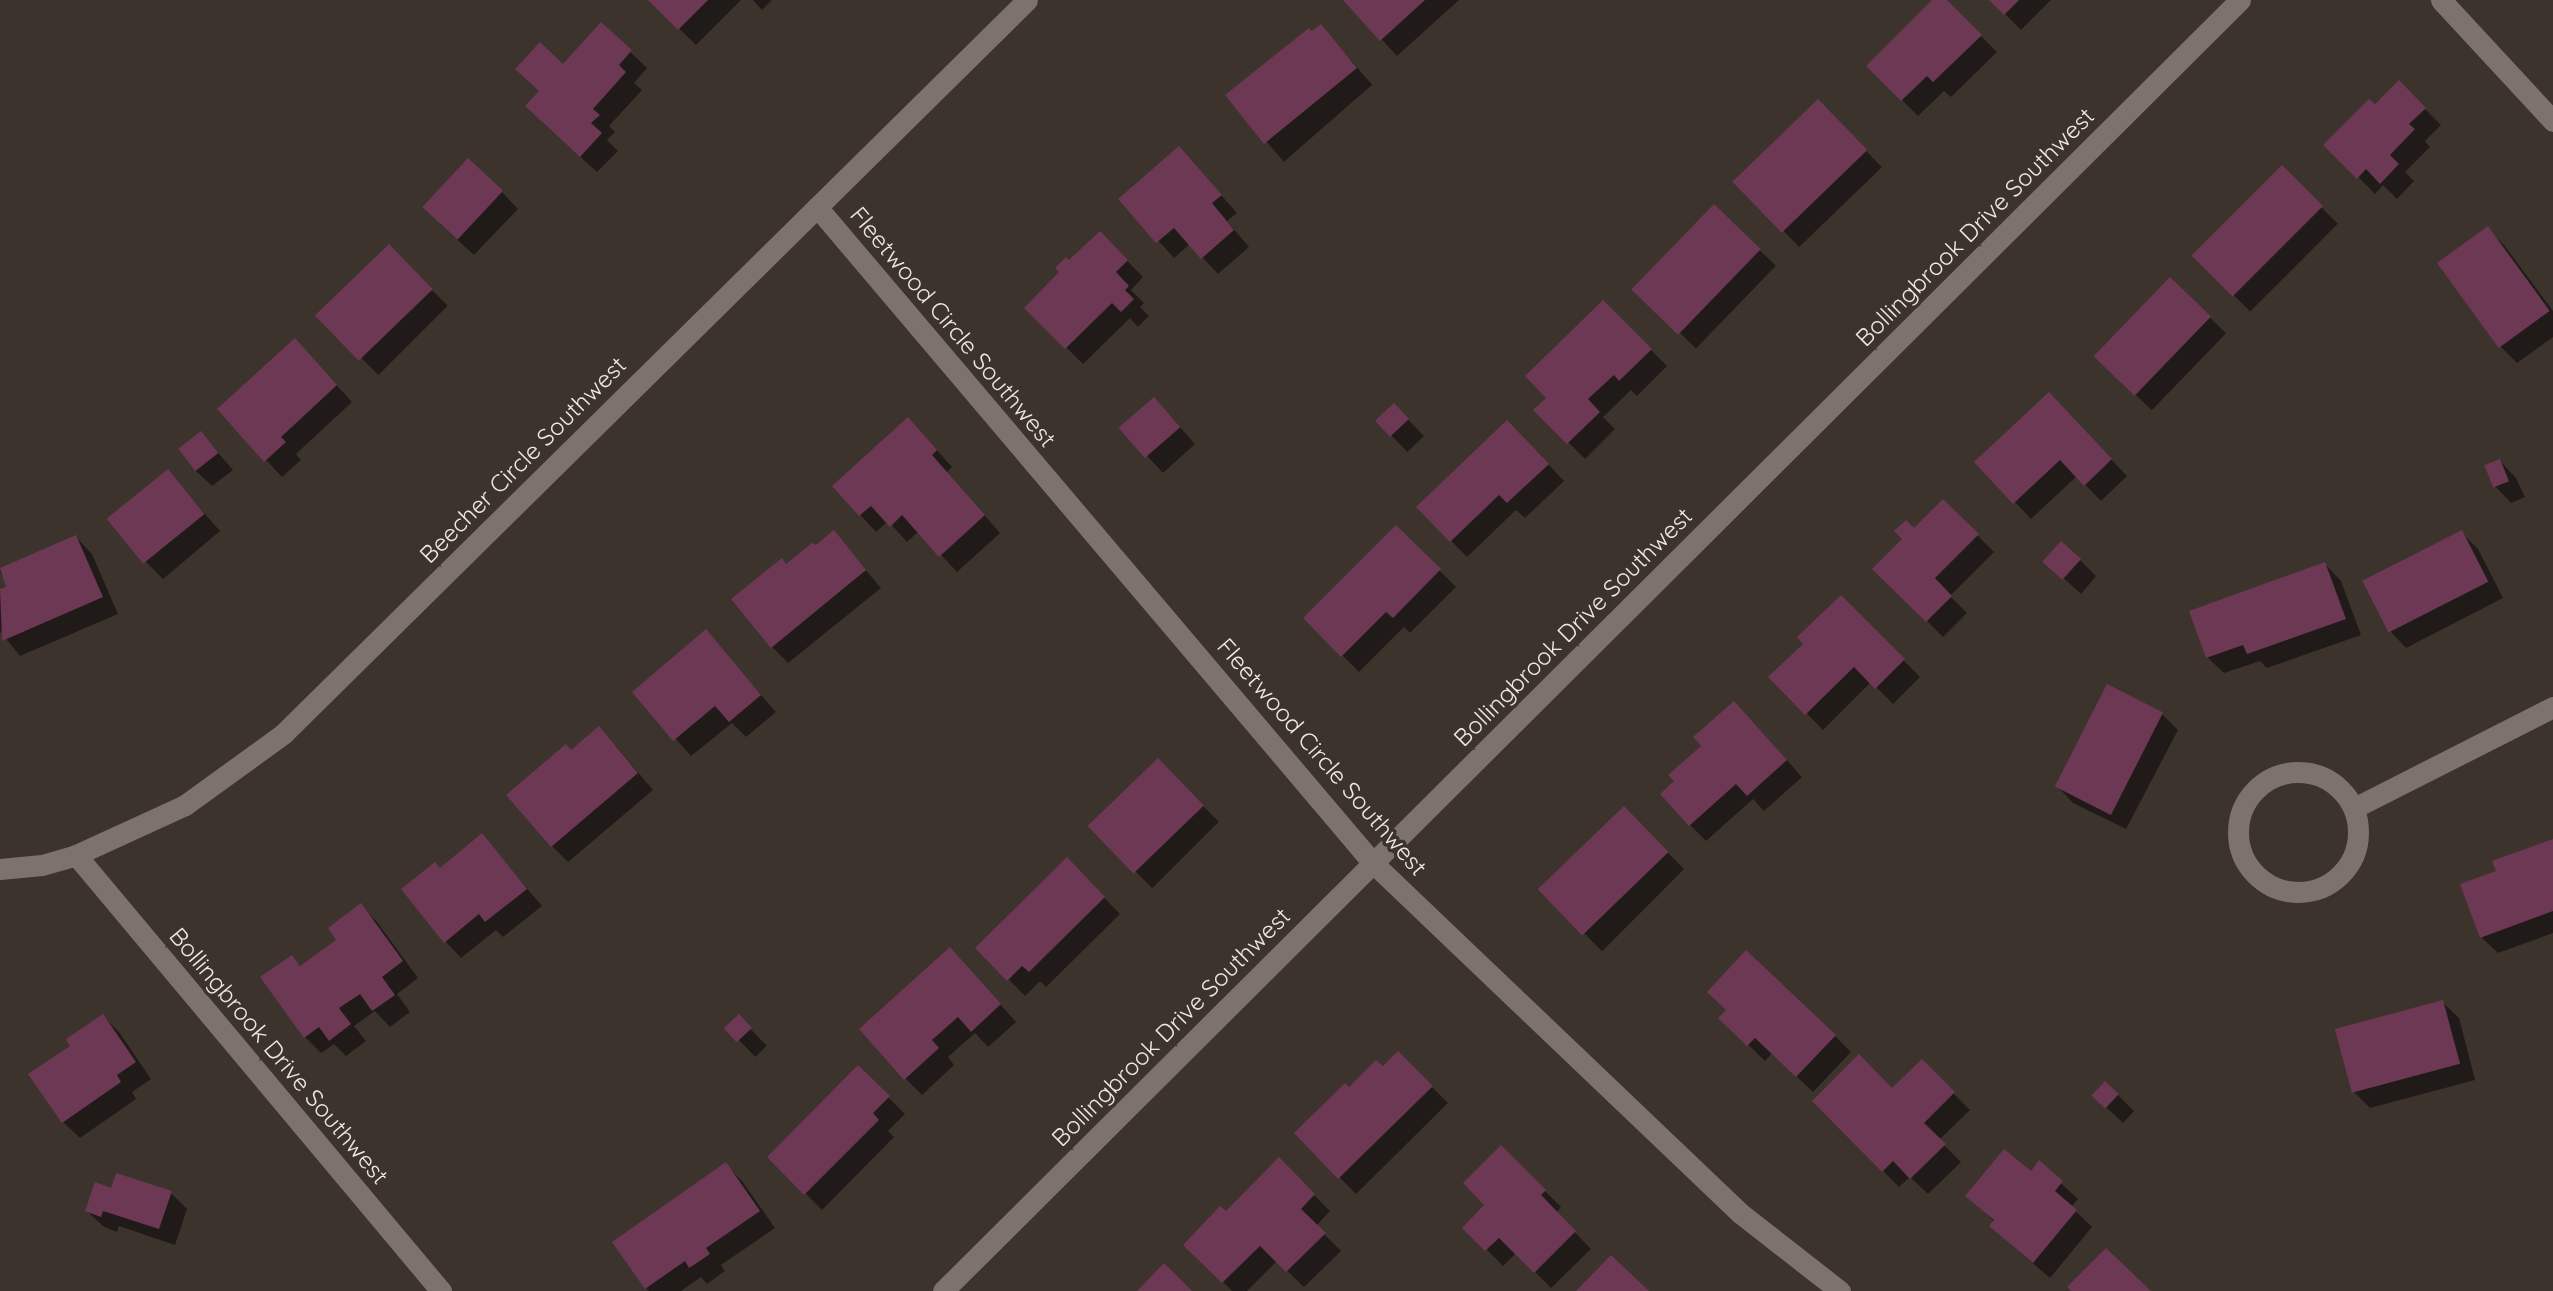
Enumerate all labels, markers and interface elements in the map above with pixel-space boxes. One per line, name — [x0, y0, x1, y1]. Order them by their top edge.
street label: Bollingbrook Drive Southwest — [1850, 102, 2100, 352]
street label: Fleetwood Circle Southwest — [844, 201, 1062, 453]
street label: Beecher Circle Southwest — [414, 351, 632, 569]
street label: Bollingbrook Drive Southwest — [1448, 502, 1698, 752]
street label: Fleetwood Circle Southwest — [1211, 632, 1433, 882]
street label: Bollingbrook Drive Southwest — [1046, 902, 1296, 1152]
street label: Bollingbrook Drive Southwest — [163, 922, 395, 1190]

